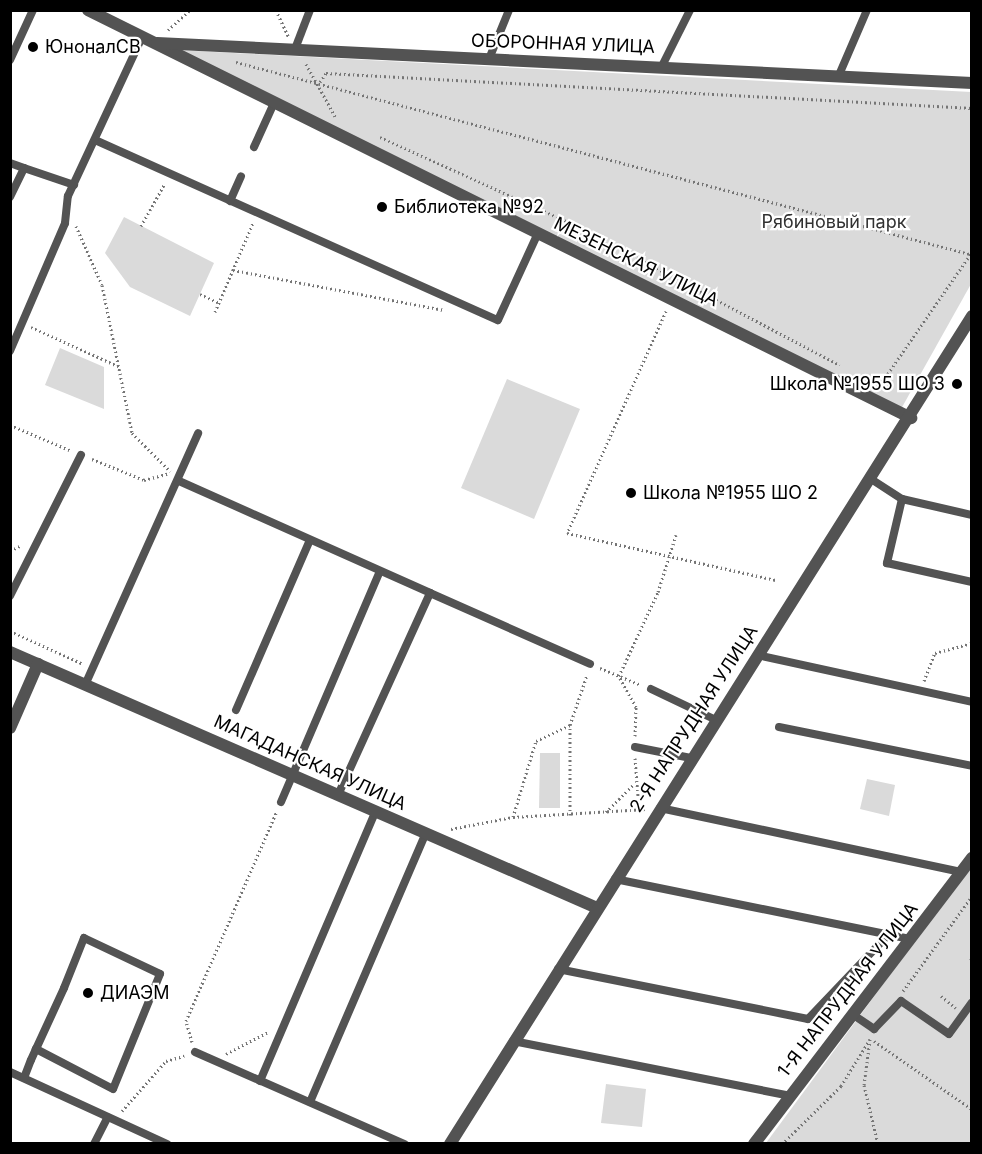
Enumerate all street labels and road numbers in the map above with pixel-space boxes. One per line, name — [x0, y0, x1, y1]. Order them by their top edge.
street label: ОБОРОННАЯ УЛИЦА — [471, 30, 655, 58]
street label: МЕЗЕНСКАЯ УЛИЦА — [550, 213, 722, 311]
street label: 2-Я НАПРУДНАЯ УЛИЦА — [625, 621, 763, 817]
street label: МАГАДАНСКАЯ УЛИЦА — [210, 711, 410, 815]
street label: 1-Я НАПРУДНАЯ УЛИЦА — [773, 899, 923, 1081]

